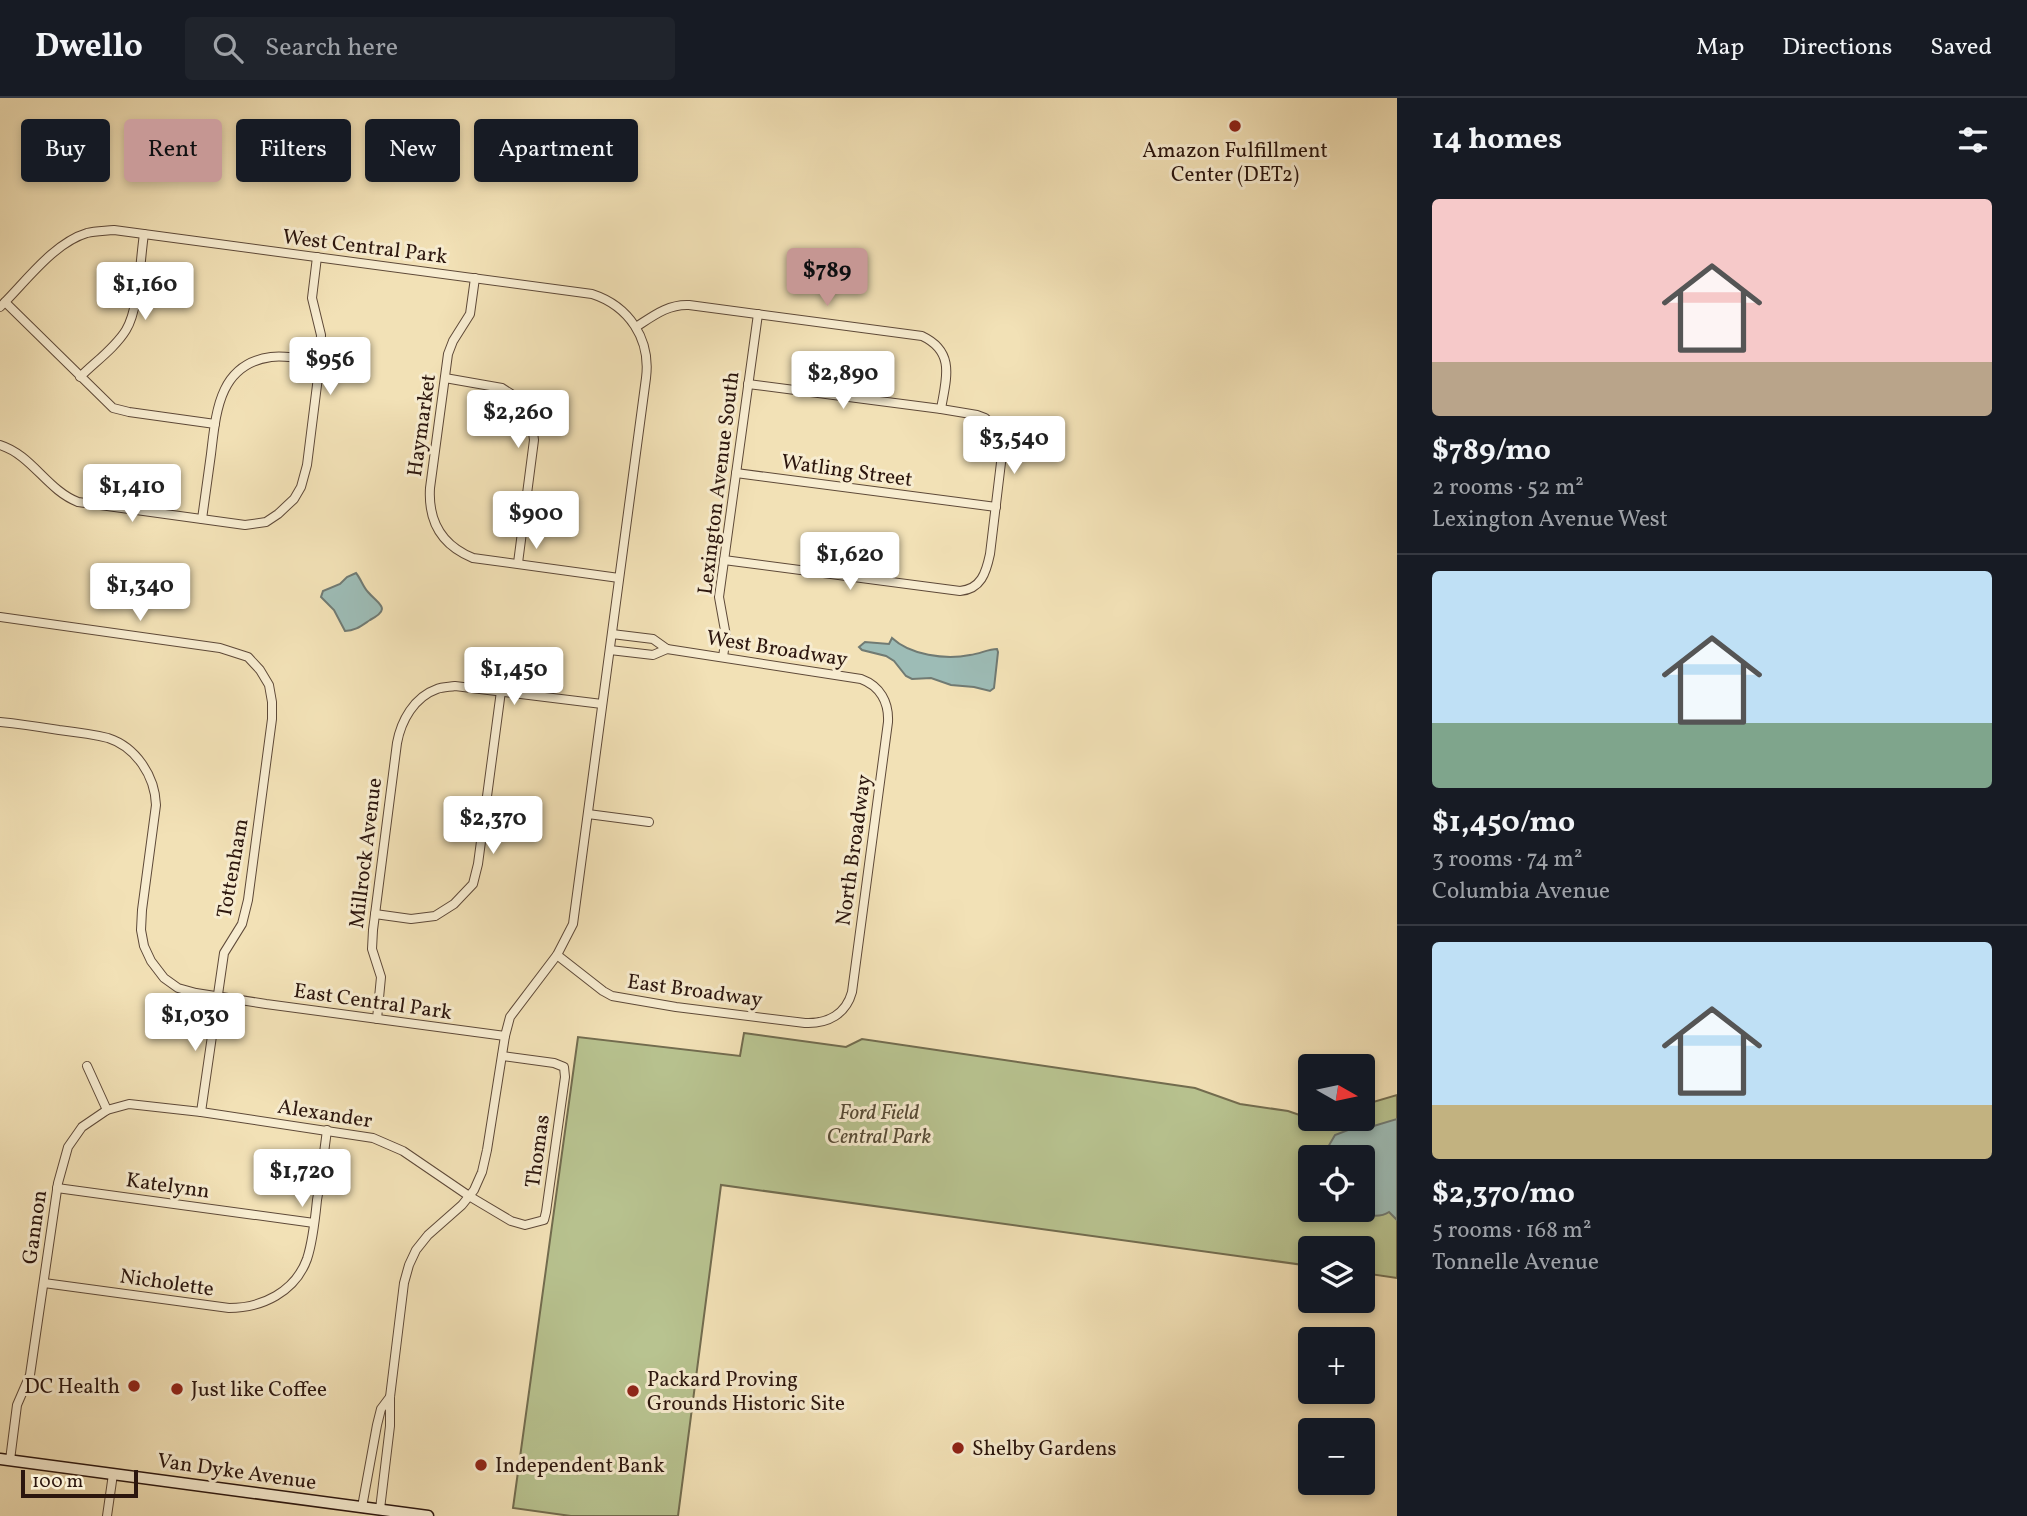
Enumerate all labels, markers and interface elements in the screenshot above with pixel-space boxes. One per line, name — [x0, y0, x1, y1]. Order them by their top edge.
search box — [185, 17, 675, 80]
text: Dwello — [35, 25, 143, 71]
icon: search — [209, 29, 247, 67]
text: Search here — [265, 30, 398, 66]
text: Map — [1696, 31, 1744, 65]
text: Directions — [1782, 31, 1892, 65]
text: Saved — [1930, 31, 1992, 65]
marker: Amazon Fulfillment Center (DET2) — [1227, 118, 1243, 134]
chip: Buy — [21, 119, 110, 182]
chip: Rent — [124, 119, 222, 182]
chip: Filters — [236, 119, 351, 182]
chip: New — [365, 119, 460, 182]
chip: Apartment — [474, 119, 638, 182]
text: 14 homes — [1432, 119, 1562, 161]
icon: filters — [1954, 121, 1992, 159]
place label: Amazon Fulfillment Center (DET2) — [1142, 137, 1328, 190]
street label: West Central Park — [281, 223, 450, 272]
icon: home — [1649, 245, 1775, 371]
pin: $789 — [786, 248, 868, 308]
text: $789 — [803, 255, 851, 287]
pin: $1,160 — [88, 262, 202, 322]
text: $1,160 — [113, 269, 177, 301]
pin: $956 — [289, 338, 371, 397]
text: $956 — [305, 344, 355, 376]
pin: $2,890 — [786, 352, 900, 411]
text: $2,890 — [807, 358, 879, 390]
street label: Lexington Avenue South — [691, 370, 748, 596]
street label: Haymarket — [401, 372, 444, 478]
pin: $2,260 — [461, 390, 575, 450]
text: $2,260 — [483, 397, 553, 429]
pin: $3,540 — [957, 416, 1071, 476]
text: $3,540 — [979, 423, 1049, 455]
text: $789/mo — [1432, 430, 1551, 472]
street label: Watling Street — [779, 448, 914, 495]
pin: $1,410 — [75, 464, 189, 524]
text: $1,410 — [99, 471, 165, 503]
text: 2 rooms · 52 m² — [1432, 472, 1584, 504]
pin: $900 — [495, 491, 577, 551]
text: $900 — [509, 498, 563, 530]
text: Lexington Avenue West — [1432, 504, 1668, 536]
pin: $1,620 — [793, 532, 907, 592]
text: $1,620 — [816, 539, 884, 571]
pin: $1,340 — [83, 564, 197, 623]
text: $1,340 — [106, 570, 174, 602]
icon: home — [1649, 617, 1775, 743]
street label: West Broadway — [704, 624, 850, 675]
pin: $1,450 — [457, 648, 571, 707]
text: $1,450 — [480, 654, 548, 686]
street label: North Broadway — [830, 772, 880, 928]
street label: Millrock Avenue — [343, 776, 390, 930]
pin: $2,370 — [436, 796, 550, 856]
text: $1,450/mo — [1432, 802, 1575, 844]
text: $2,370 — [459, 803, 527, 835]
street label: Tottenham — [210, 816, 256, 920]
text: 3 rooms · 74 m² — [1432, 844, 1582, 876]
text: Columbia Avenue — [1432, 876, 1610, 908]
street label: East Broadway — [625, 968, 765, 1015]
street label: East Central Park — [292, 977, 455, 1028]
icon: home — [1649, 988, 1775, 1114]
pin: $1,030 — [138, 993, 252, 1053]
text: $1,030 — [161, 1000, 229, 1032]
north arrow — [1298, 1054, 1376, 1130]
map controls — [1298, 1054, 1375, 1495]
street label: Alexander — [275, 1093, 374, 1136]
park label: Ford Field Central Park — [827, 1099, 931, 1152]
street label: Thomas — [519, 1113, 558, 1190]
button: locate — [1298, 1145, 1375, 1222]
pin: $1,720 — [245, 1150, 359, 1209]
text: $1,720 — [270, 1156, 334, 1188]
street label: Katelynn — [124, 1166, 212, 1207]
text: $2,370/mo — [1432, 1173, 1575, 1215]
street label: Gannon — [16, 1188, 55, 1266]
text: 5 rooms · 168 m² — [1432, 1215, 1591, 1247]
button: layers — [1298, 1236, 1375, 1313]
text: Tonnelle Avenue — [1432, 1247, 1599, 1279]
street label: Nicholette — [118, 1263, 216, 1304]
button: + — [1298, 1327, 1375, 1404]
place label: Packard Proving Grounds Historic Site — [647, 1366, 845, 1419]
place label: DC Health — [24, 1373, 120, 1402]
place label: Just like Coffee — [191, 1376, 327, 1405]
marker: DC Health — [126, 1378, 142, 1394]
marker: Just like Coffee — [169, 1381, 185, 1397]
marker: Packard Proving Grounds Historic Site — [625, 1383, 641, 1399]
button: − — [1298, 1418, 1375, 1495]
place label: Shelby Gardens — [972, 1435, 1116, 1464]
marker: Shelby Gardens — [950, 1440, 966, 1456]
street label: Van Dyke Avenue — [155, 1447, 318, 1498]
place label: Independent Bank — [495, 1452, 665, 1481]
marker: Independent Bank — [473, 1457, 489, 1473]
scale bar — [21, 1467, 138, 1499]
text: 100 m — [32, 1469, 83, 1495]

